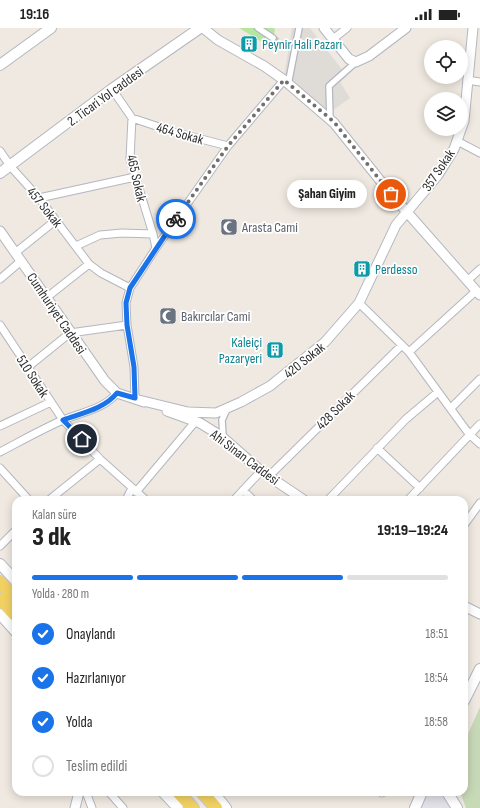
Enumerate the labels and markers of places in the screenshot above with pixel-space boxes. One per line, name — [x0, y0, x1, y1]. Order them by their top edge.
building icon: Peynir Hali Pazarı — [239, 34, 259, 54]
place label: Peynir Hali Pazarı — [262, 36, 342, 53]
pin — [374, 177, 408, 211]
callout: Şahan Giyim — [287, 180, 367, 208]
mosque icon: Arasta Cami — [219, 217, 239, 237]
place label: Arasta Cami — [241, 219, 298, 236]
building icon: Perdesso — [352, 259, 372, 279]
place label: Perdesso — [375, 261, 418, 278]
mosque icon: Bakırcılar Cami — [158, 306, 178, 326]
place label: Bakırcılar Cami — [181, 308, 250, 325]
place label: Kaleiçi Pazaryeri — [219, 334, 262, 367]
building icon: Kaleiçi Pazaryeri — [265, 340, 285, 360]
pin — [65, 422, 99, 456]

